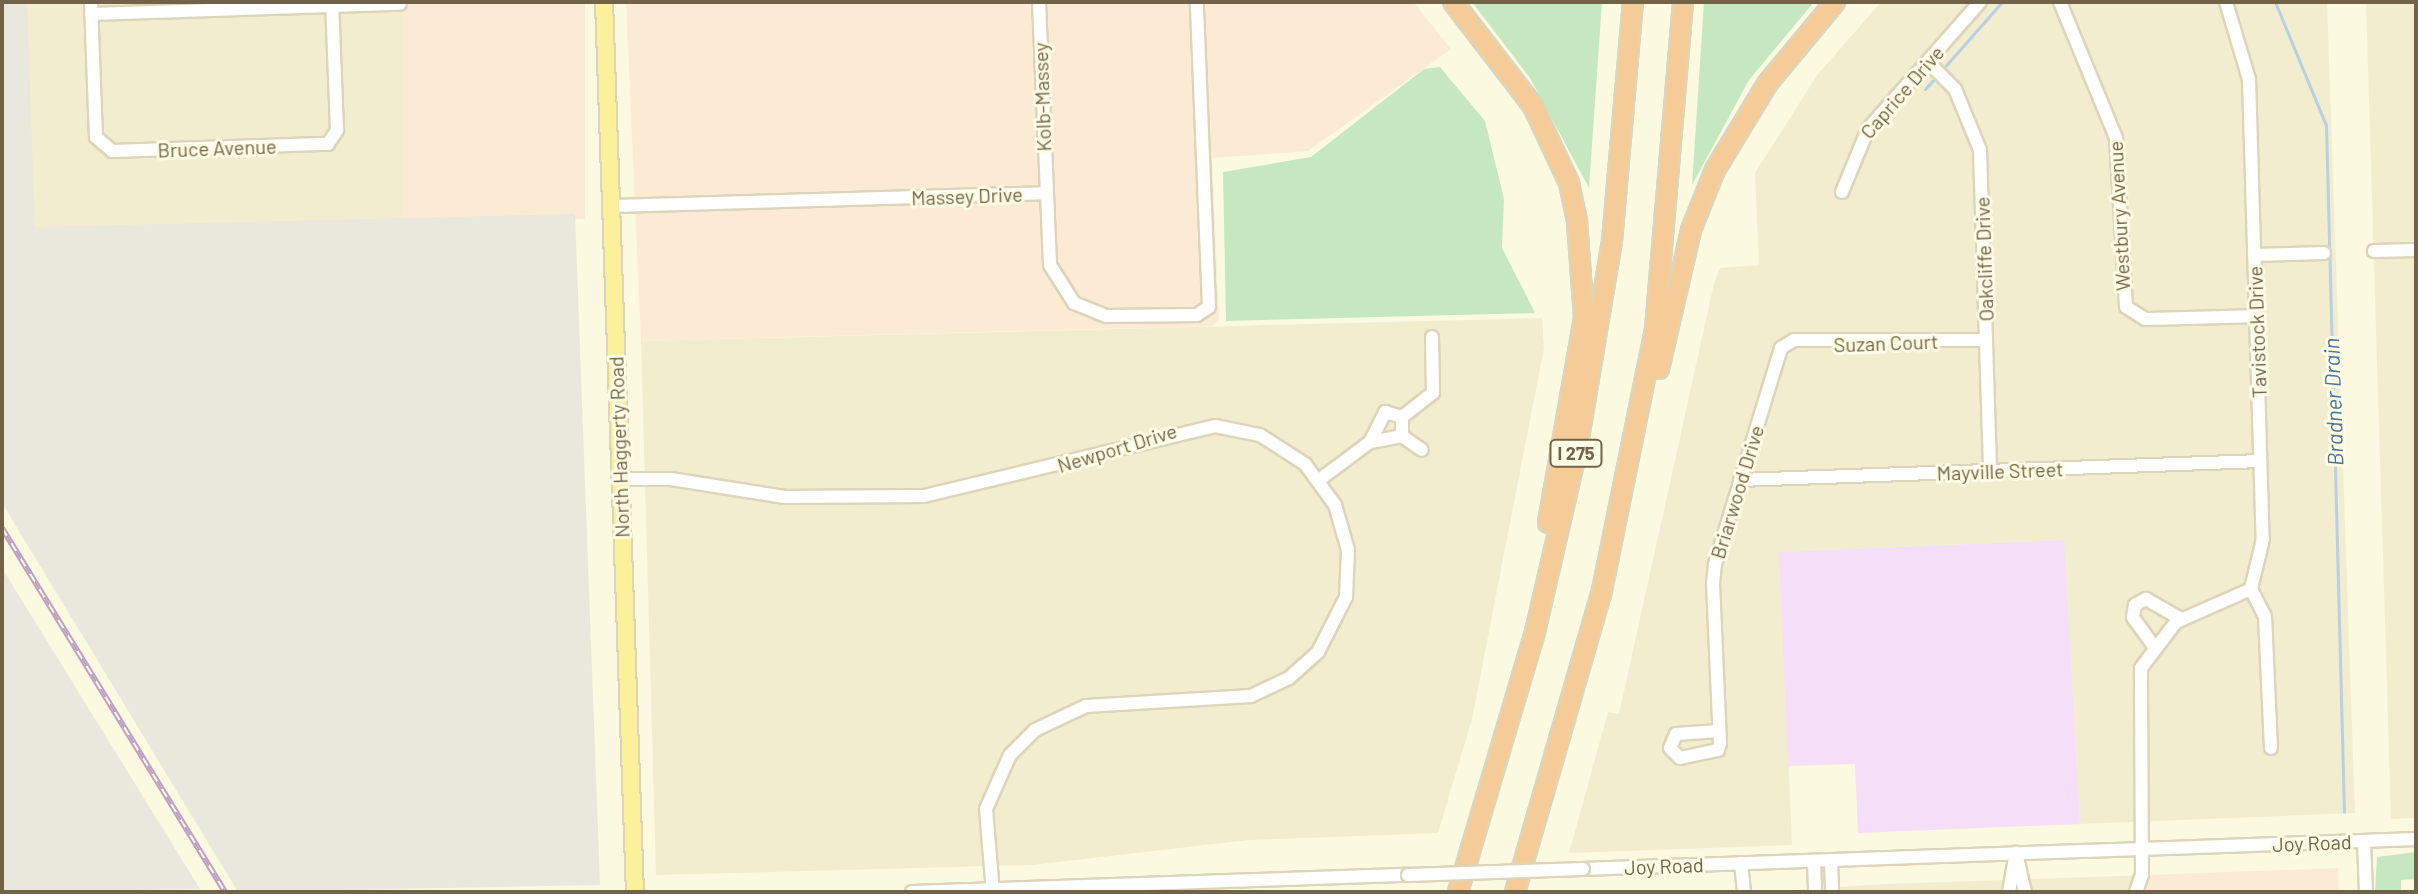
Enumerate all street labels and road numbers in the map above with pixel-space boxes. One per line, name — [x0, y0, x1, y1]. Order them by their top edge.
street label: Caprice Drive — [1855, 41, 1949, 143]
street label: Kolb-Massey — [1028, 42, 1056, 152]
street label: Bruce Avenue — [157, 134, 277, 162]
street label: Westbury Avenue — [2103, 140, 2135, 292]
street label: Massey Drive — [911, 182, 1023, 210]
street label: Oakcliffe Drive — [1970, 196, 1998, 322]
street label: Tavistock Drive — [2243, 266, 2271, 398]
street label: Suzan Court — [1833, 329, 1939, 357]
street label: North Haggerty Road — [604, 356, 634, 538]
street label: Newport Drive — [1054, 418, 1180, 478]
street label: Briarwood Drive — [1705, 422, 1769, 562]
road number: I 275 — [1548, 439, 1604, 467]
street label: Mayville Street — [1936, 457, 2064, 485]
street label: Joy Road — [2272, 830, 2352, 856]
street label: Joy Road — [1624, 853, 1704, 879]

